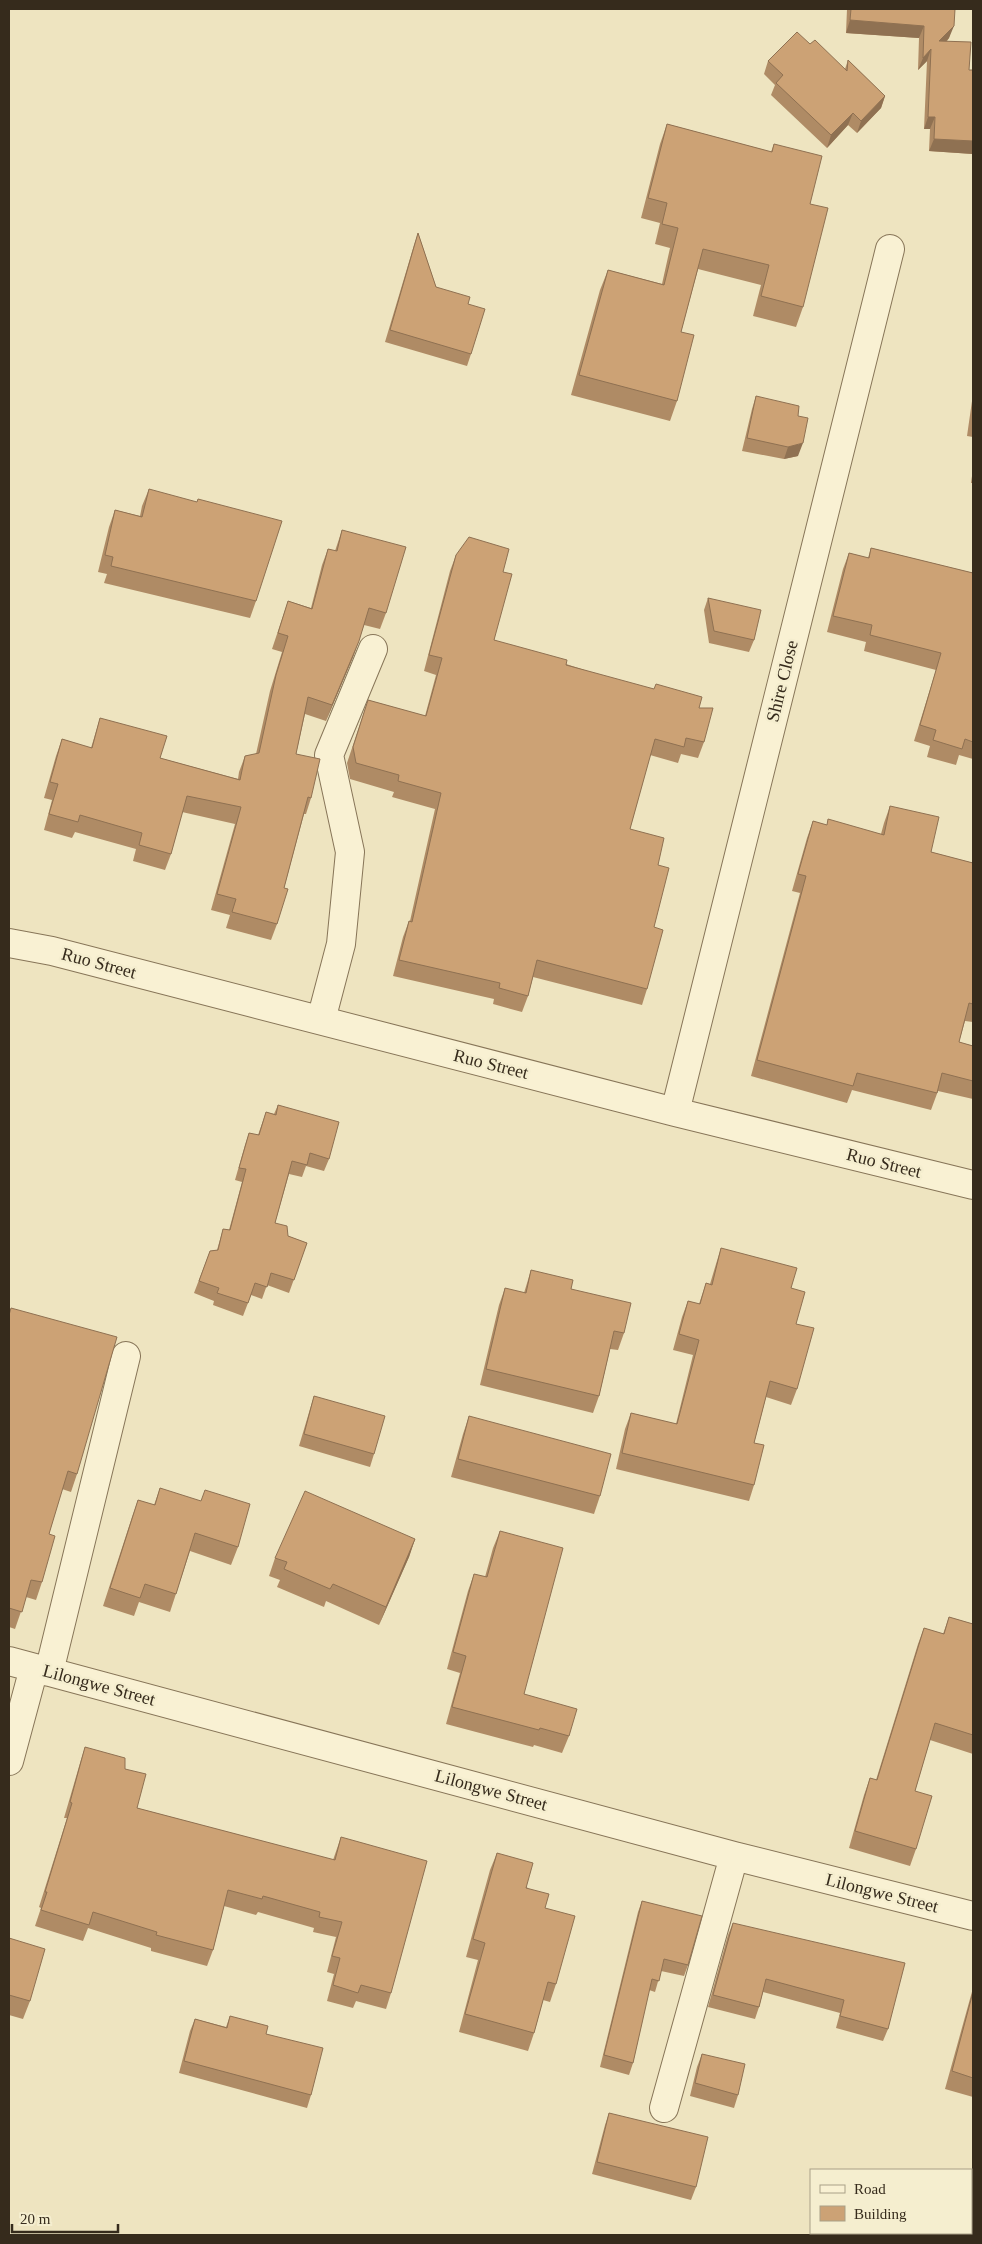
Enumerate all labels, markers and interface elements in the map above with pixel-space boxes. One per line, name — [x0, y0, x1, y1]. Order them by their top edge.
street label: Shire Close — [762, 638, 802, 724]
street label: Ruo Street — [59, 943, 139, 983]
street label: Ruo Street — [451, 1045, 531, 1083]
street label: Ruo Street — [844, 1144, 924, 1182]
street label: Lilongwe Street — [41, 1660, 157, 1710]
street label: Lilongwe Street — [433, 1765, 549, 1815]
street label: Lilongwe Street — [824, 1869, 940, 1917]
legend — [810, 2169, 972, 2234]
text: Road — [854, 2181, 886, 2197]
scale bar — [12, 2202, 119, 2234]
text: Building — [854, 2206, 907, 2222]
text: 20 m — [20, 2211, 51, 2227]

